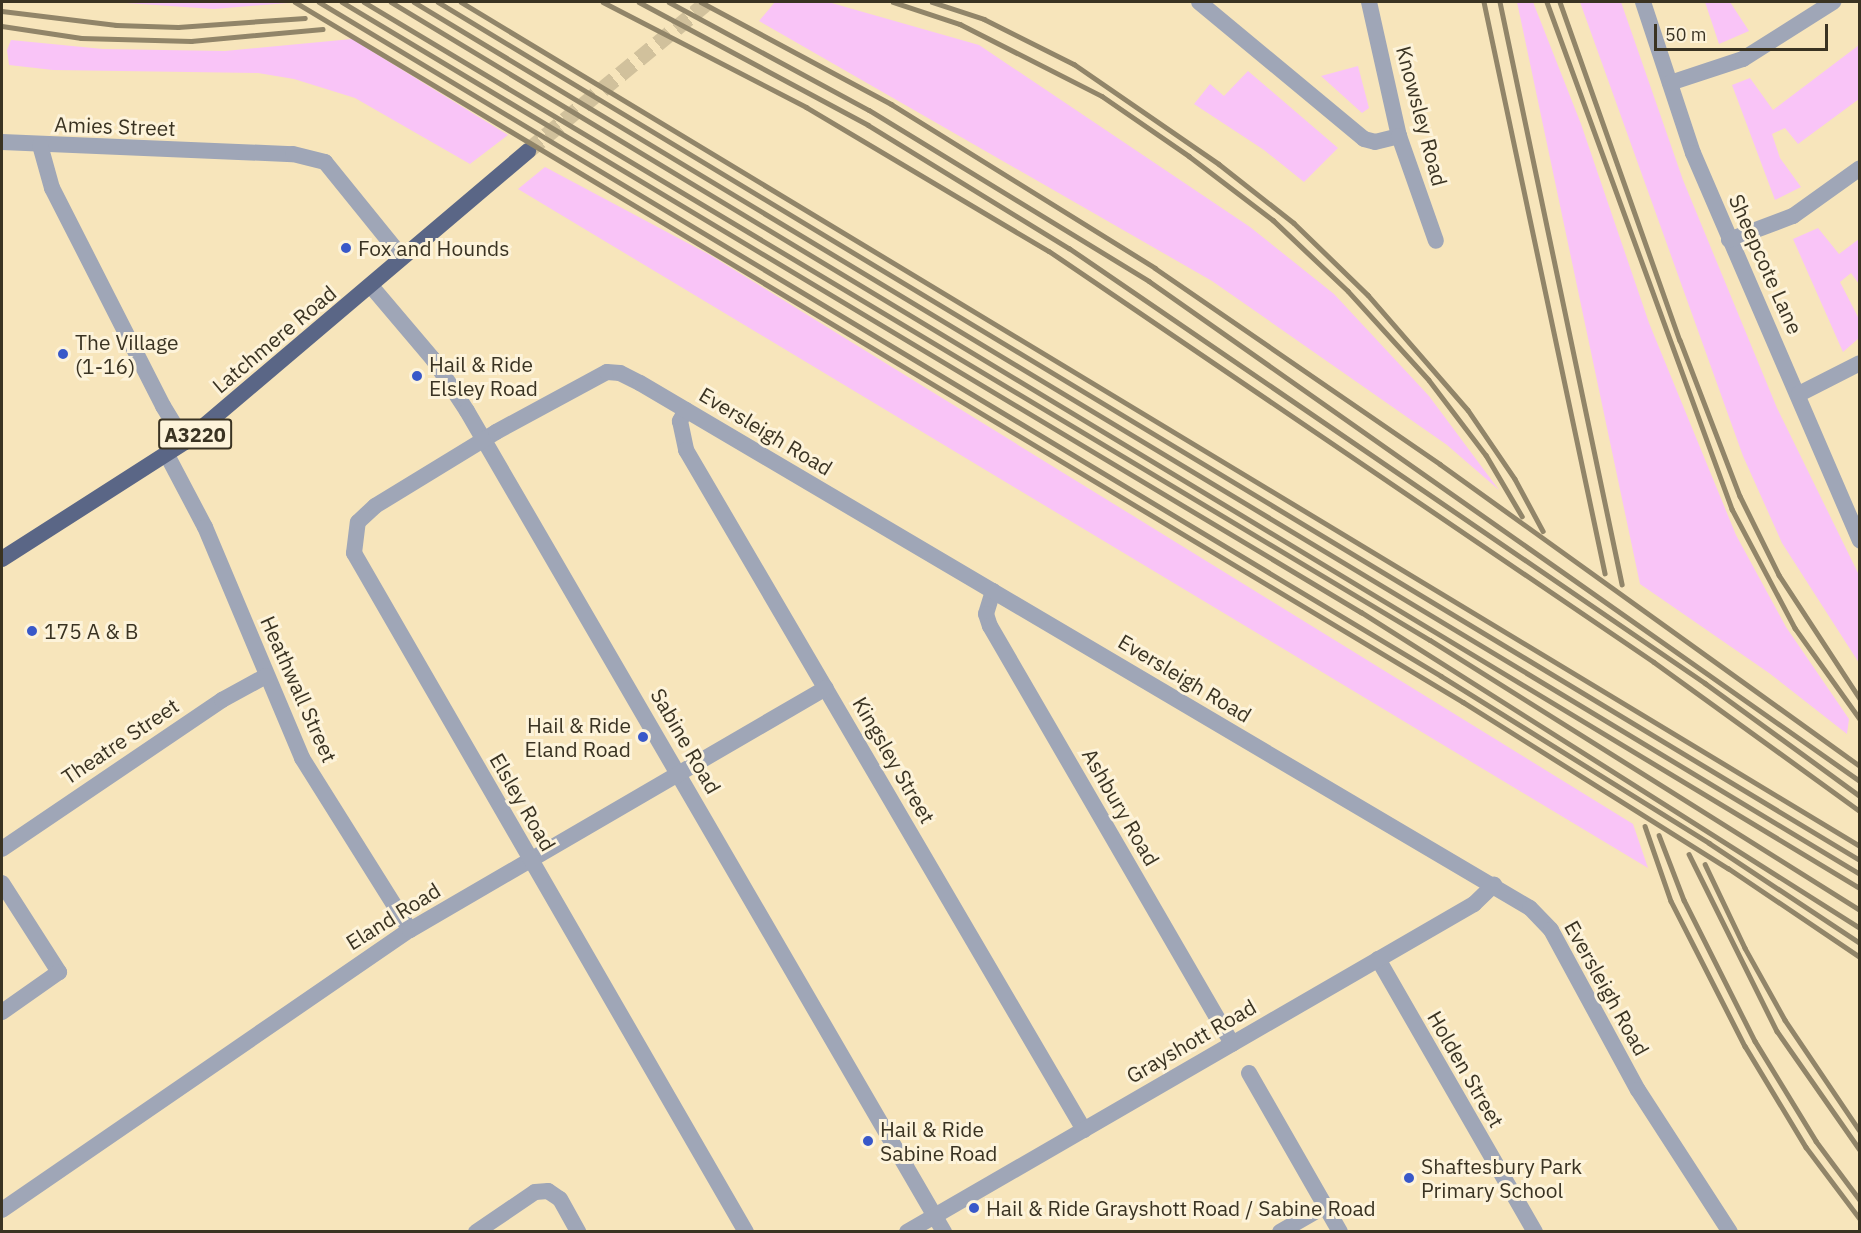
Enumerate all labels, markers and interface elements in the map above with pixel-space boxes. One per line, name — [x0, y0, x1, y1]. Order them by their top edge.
scale bar — [1657, 12, 1831, 50]
text: 50 m — [1665, 23, 1707, 46]
street label: Knowsley Road — [1391, 43, 1453, 189]
street label: Amies Street — [54, 111, 176, 141]
street label: Sheepcote Lane — [1724, 190, 1808, 338]
place label: Fox and Hounds — [358, 235, 509, 261]
marker: Fox and Hounds — [339, 241, 353, 255]
street label: Latchmere Road — [207, 280, 341, 398]
place label: The Village (1-16) — [75, 329, 178, 379]
marker: The Village (1-16) — [56, 347, 70, 361]
place label: Hail & Ride Elsley Road — [429, 351, 538, 401]
marker: Hail & Ride Elsley Road — [410, 369, 424, 383]
street label: Eversleigh Road — [695, 381, 837, 481]
road number: A3220 — [158, 417, 232, 451]
street label: Heathwall Street — [255, 612, 343, 766]
place label: 175 A & B — [44, 618, 138, 644]
marker: 175 A & B — [25, 624, 39, 638]
street label: Eversleigh Road — [1114, 628, 1256, 728]
street label: Sabine Road — [646, 684, 726, 798]
street label: Kingsley Street — [848, 692, 940, 828]
street label: Theatre Street — [57, 693, 183, 789]
place label: Hail & Ride Eland Road — [524, 712, 631, 762]
marker: Hail & Ride Eland Road — [636, 730, 650, 744]
street label: Ashbury Road — [1077, 744, 1165, 870]
street label: Elsley Road — [485, 748, 561, 856]
street label: Eland Road — [341, 877, 445, 955]
street label: Eversleigh Road — [1559, 916, 1655, 1060]
street label: Grayshott Road — [1122, 994, 1260, 1088]
street label: Holden Street — [1422, 1006, 1510, 1132]
place label: Hail & Ride Sabine Road — [880, 1116, 998, 1166]
marker: Hail & Ride Sabine Road — [861, 1134, 875, 1148]
place label: Shaftesbury Park Primary School — [1421, 1153, 1582, 1203]
marker: Shaftesbury Park Primary School — [1402, 1171, 1416, 1185]
place label: Hail & Ride Grayshott Road / Sabine Road — [986, 1195, 1376, 1221]
marker: Hail & Ride Grayshott Road / Sabine Road — [967, 1201, 981, 1215]

